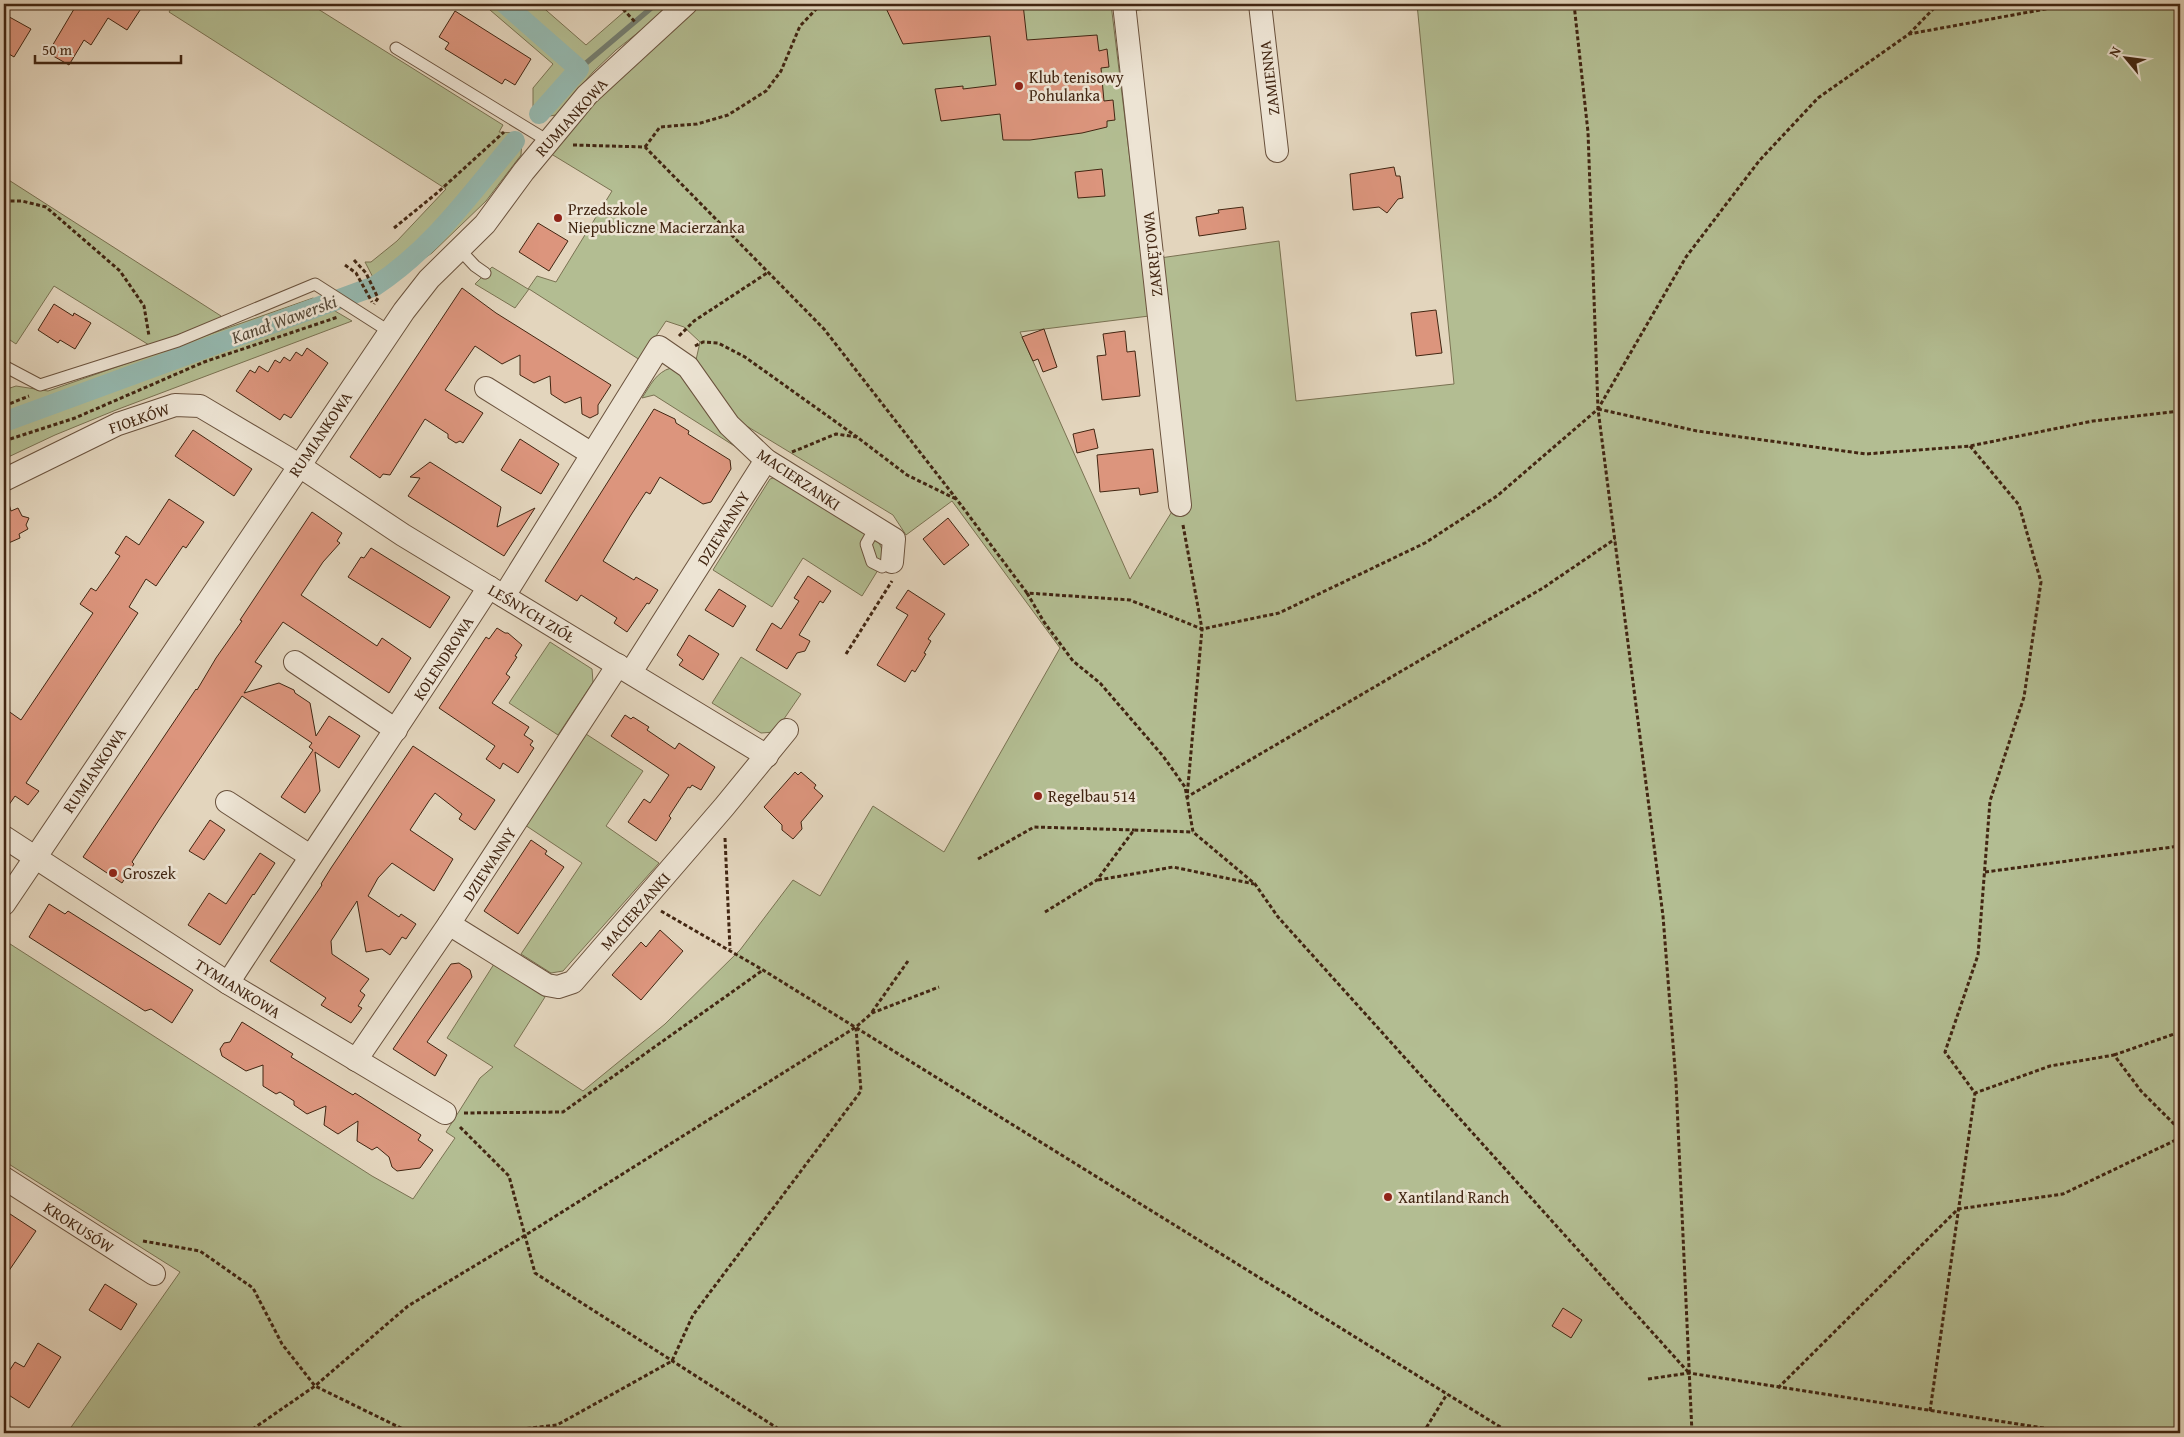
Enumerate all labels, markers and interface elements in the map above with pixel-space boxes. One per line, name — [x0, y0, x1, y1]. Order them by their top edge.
scale bar — [35, 32, 181, 64]
north arrow — [2102, 32, 2152, 82]
text: 50 m — [42, 39, 73, 60]
street label: ZAMIENNA — [1252, 39, 1285, 117]
text: N — [2104, 42, 2126, 61]
place label: Klub tenisowy Pohulanka — [1029, 65, 1124, 107]
street label: RUMIANKOWA — [529, 72, 613, 162]
marker: Klub tenisowy Pohulanka — [1013, 80, 1025, 92]
place label: Przedszkole Niepubliczne Macierzanka — [568, 197, 745, 239]
street label: ZAKRĘTOWA — [1136, 210, 1168, 298]
marker: Przedszkole Niepubliczne Macierzanka — [552, 212, 564, 224]
water label: Kanał Wawerski — [227, 287, 341, 351]
street label: RUMIANKOWA — [282, 386, 358, 482]
street label: FIOŁKÓW — [105, 396, 173, 440]
street label: MACIERZANKI — [752, 442, 846, 516]
street label: DZIEWANNY — [691, 486, 756, 570]
street label: LEŚNYCH ZIÓŁ — [484, 578, 580, 649]
street label: KOLENDROWA — [407, 611, 479, 705]
street label: RUMIANKOWA — [56, 722, 132, 818]
place label: Regelbau 514 — [1048, 784, 1136, 808]
marker: Regelbau 514 — [1032, 790, 1044, 802]
street label: DZIEWANNY — [456, 822, 522, 906]
place label: Groszek — [123, 861, 177, 885]
marker: Groszek — [107, 867, 119, 879]
street label: MACIERZANKI — [594, 867, 676, 955]
street label: TYMIANKOWA — [190, 952, 286, 1024]
place label: Xantiland Ranch — [1398, 1185, 1509, 1209]
marker: Xantiland Ranch — [1382, 1191, 1394, 1203]
street label: KROKUSÓW — [39, 1195, 119, 1259]

